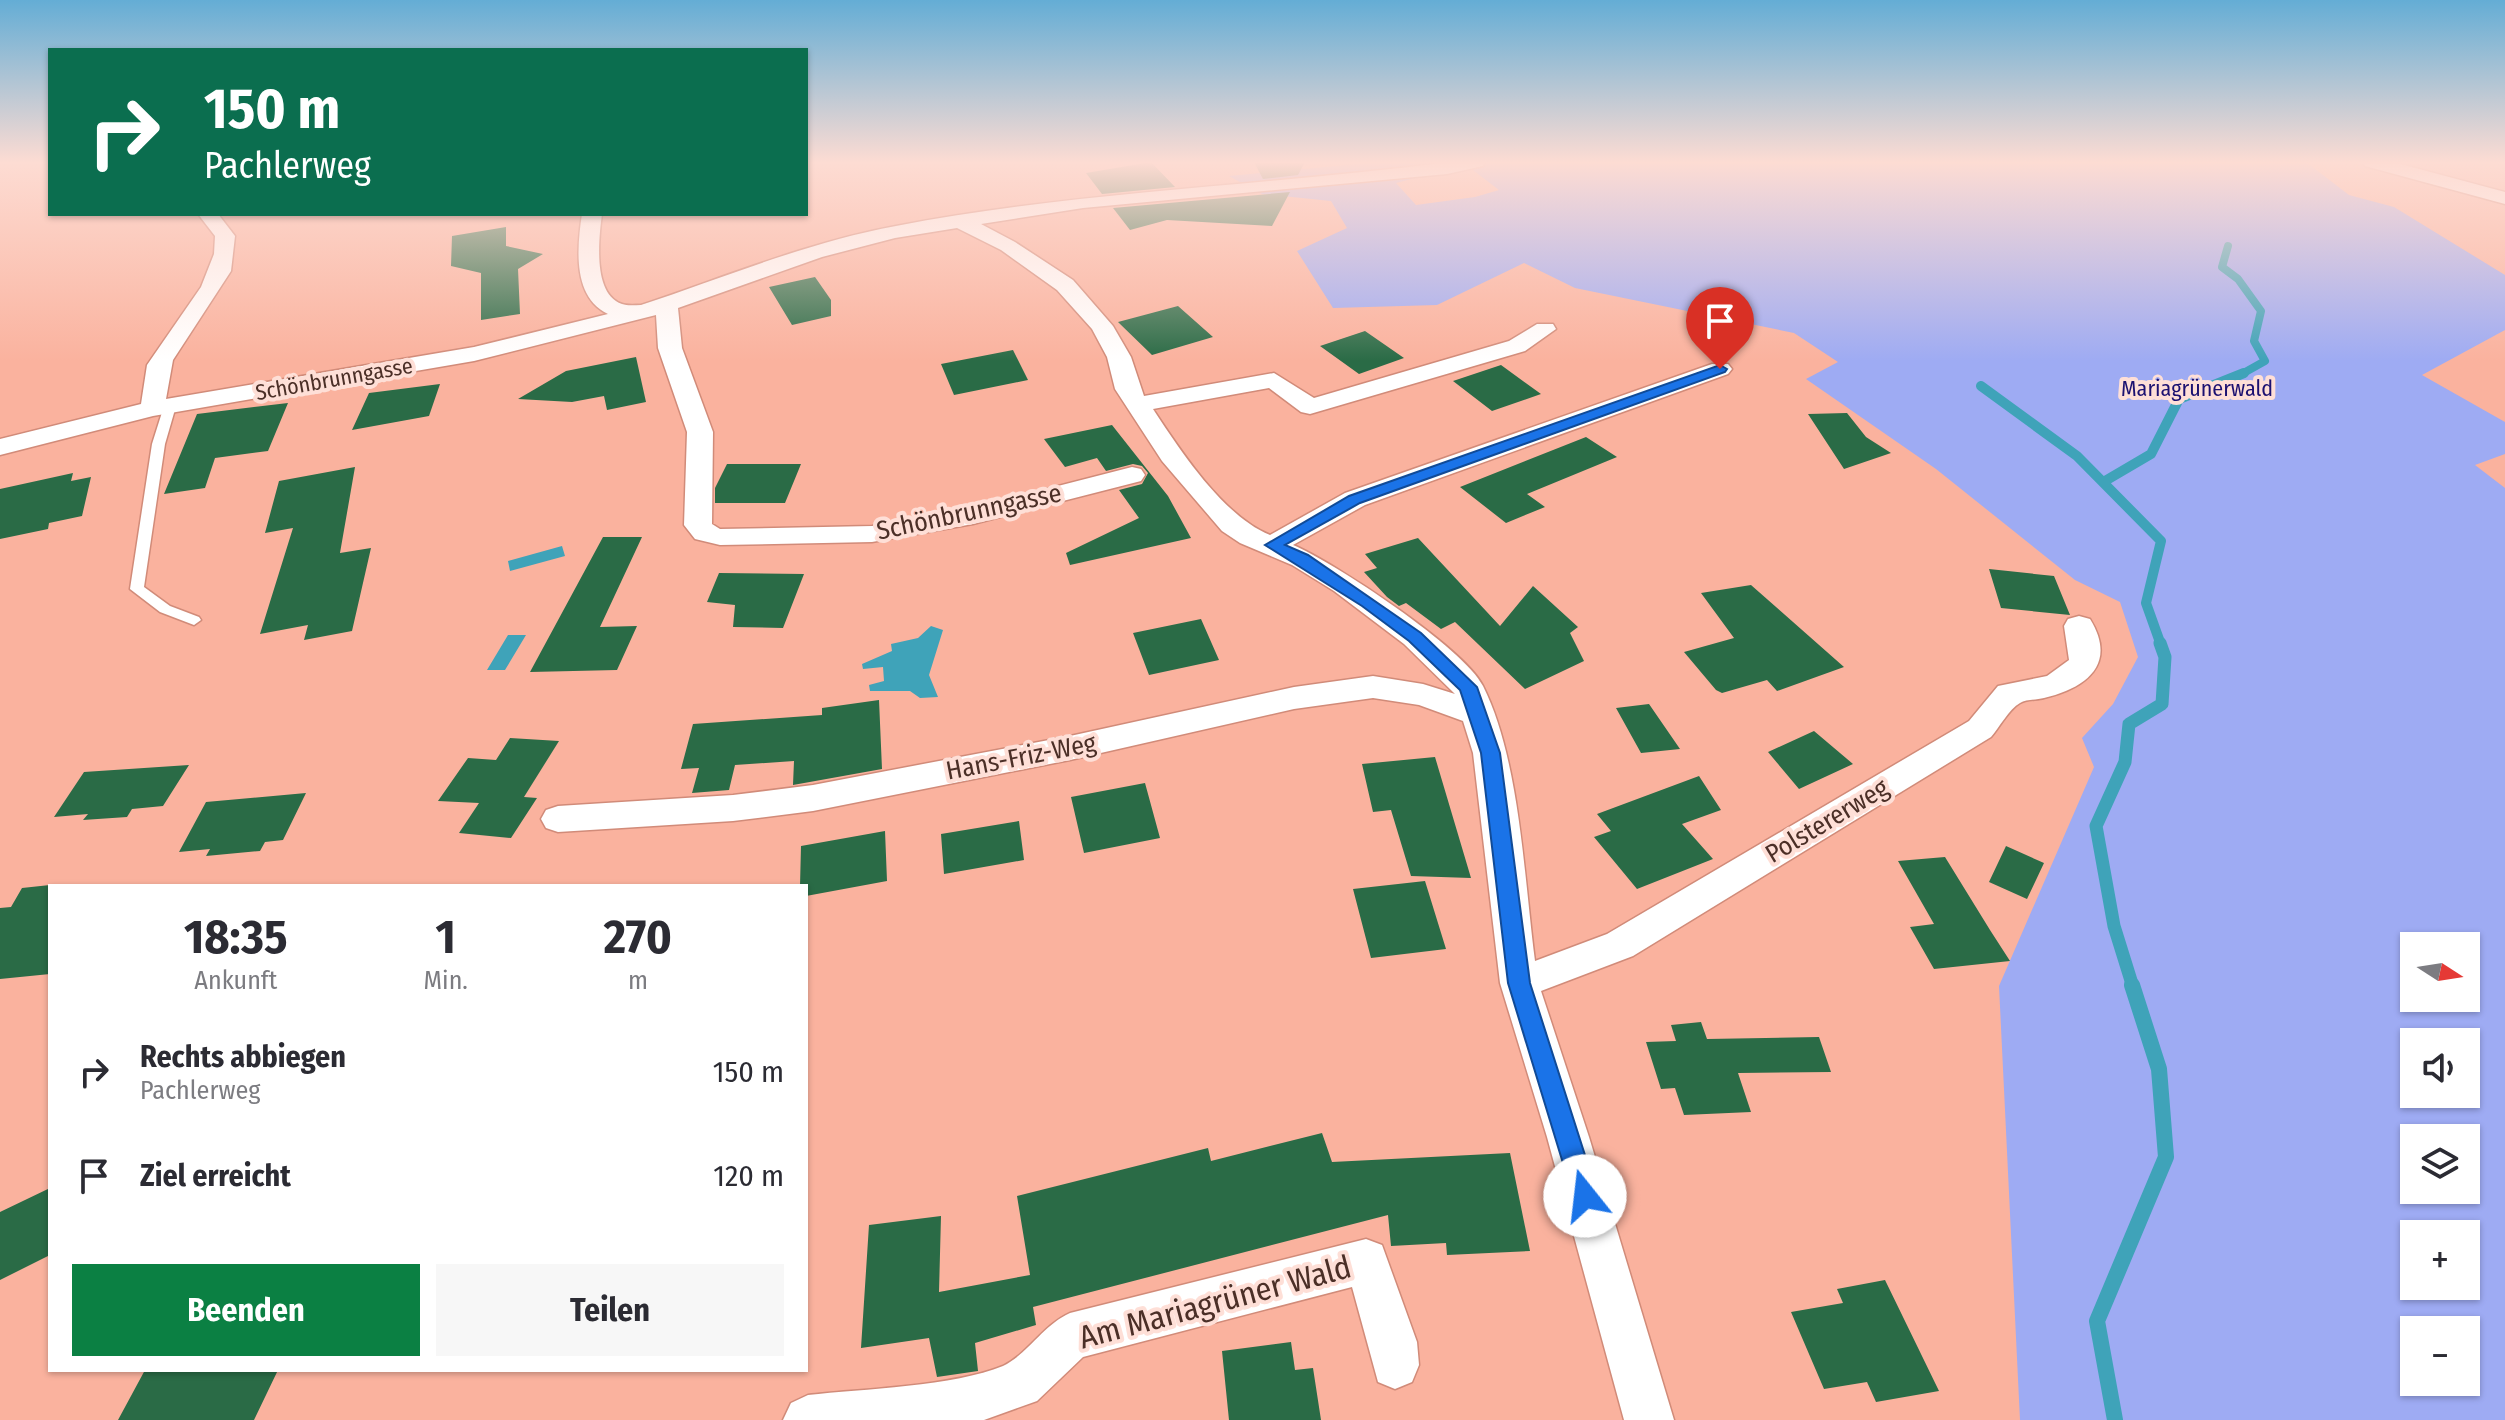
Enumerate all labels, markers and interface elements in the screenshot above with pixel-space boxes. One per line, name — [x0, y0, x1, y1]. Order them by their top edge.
text: 150 m — [204, 76, 340, 143]
icon: right — [72, 80, 176, 184]
text: Pachlerweg — [204, 144, 371, 188]
pin — [1686, 287, 1754, 369]
icon: arrive — [1698, 299, 1742, 343]
street label: Schönbrunngasse — [253, 352, 415, 406]
park label: Mariagrünerwald — [2121, 375, 2273, 402]
street label: Schönbrunngasse — [874, 477, 1064, 547]
street label: Hans-Friz-Weg — [943, 727, 1099, 787]
street label: Polstererweg — [1760, 772, 1895, 870]
text: 18:35 — [184, 908, 288, 966]
text: 1 — [436, 908, 456, 966]
text: 270 — [604, 908, 672, 966]
north arrow — [2400, 932, 2480, 1012]
map controls — [2400, 932, 2480, 1396]
text: Ankunft — [194, 965, 277, 996]
text: Min. — [424, 965, 468, 996]
text: m — [628, 965, 648, 996]
button: sound — [2400, 1028, 2480, 1108]
text: Rechts abbiegen — [140, 1039, 346, 1075]
icon: right — [72, 1050, 116, 1094]
text: 150 m — [713, 1054, 784, 1090]
text: Pachlerweg — [140, 1075, 261, 1106]
button: layers — [2400, 1124, 2480, 1204]
icon: arrive — [72, 1154, 116, 1198]
position arrow — [1543, 1154, 1627, 1238]
text: Ziel erreicht — [140, 1158, 291, 1194]
text: 120 m — [713, 1158, 784, 1194]
button: + — [2400, 1220, 2480, 1300]
street label: Am Mariagrüner Wald — [1075, 1247, 1355, 1357]
button: Beenden — [72, 1264, 420, 1356]
button: Teilen — [436, 1264, 784, 1356]
button: − — [2400, 1316, 2480, 1396]

